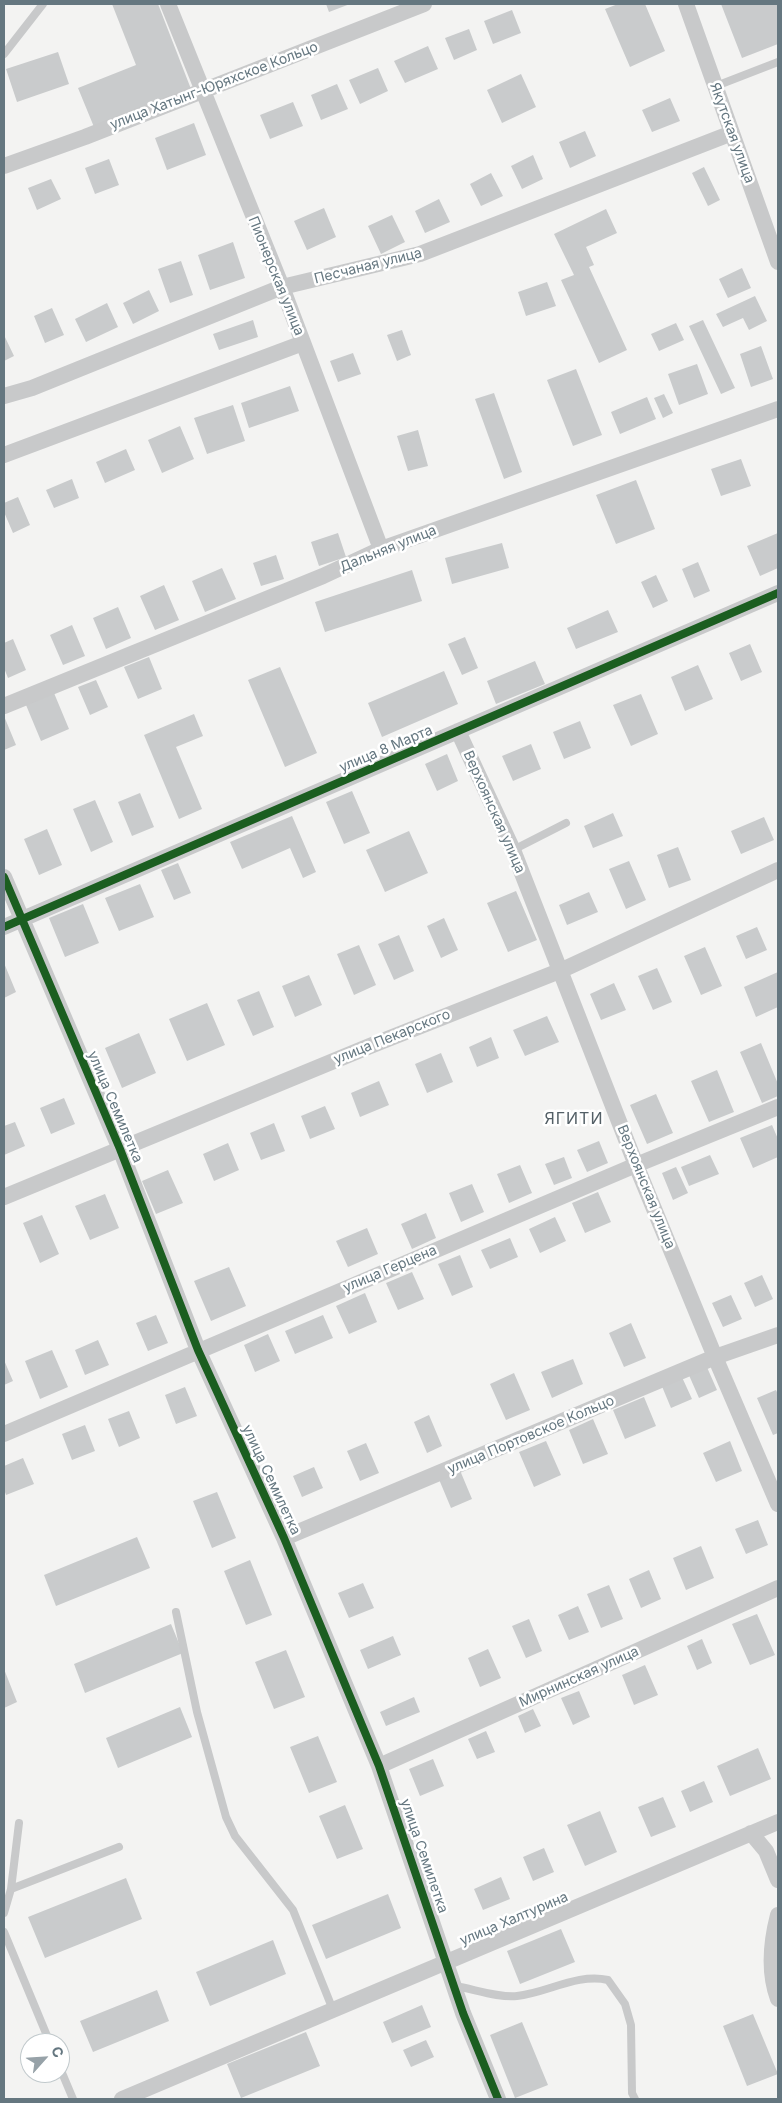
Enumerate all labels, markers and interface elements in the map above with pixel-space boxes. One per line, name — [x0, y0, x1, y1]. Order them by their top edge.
street label: улица Хатынг-Юряхское Кольцо — [108, 39, 320, 133]
street label: Якутская улица — [706, 80, 758, 186]
street label: Пионерская улица — [244, 214, 308, 338]
street label: Песчаная улица — [312, 245, 424, 287]
street label: Дальняя улица — [337, 522, 439, 576]
street label: улица 8 Марта — [337, 722, 435, 776]
street label: Верхоянская улица — [459, 748, 529, 876]
street label: улица Пекарского — [331, 1006, 453, 1068]
street label: улица Семилетка — [84, 1049, 146, 1165]
district label: ЯГИТИ — [544, 1109, 604, 1129]
street label: Верхоянская улица — [613, 1123, 679, 1251]
street label: улица Герцена — [341, 1242, 439, 1296]
street label: улица Портовское Кольцо — [445, 1392, 617, 1478]
street label: улица Семилетка — [238, 1422, 304, 1538]
street label: Мирнинская улица — [517, 1643, 641, 1711]
street label: улица Семилетка — [397, 1797, 451, 1915]
street label: улица Халтурина — [457, 1889, 571, 1949]
north arrow — [20, 2033, 70, 2083]
text: С — [48, 2043, 68, 2060]

